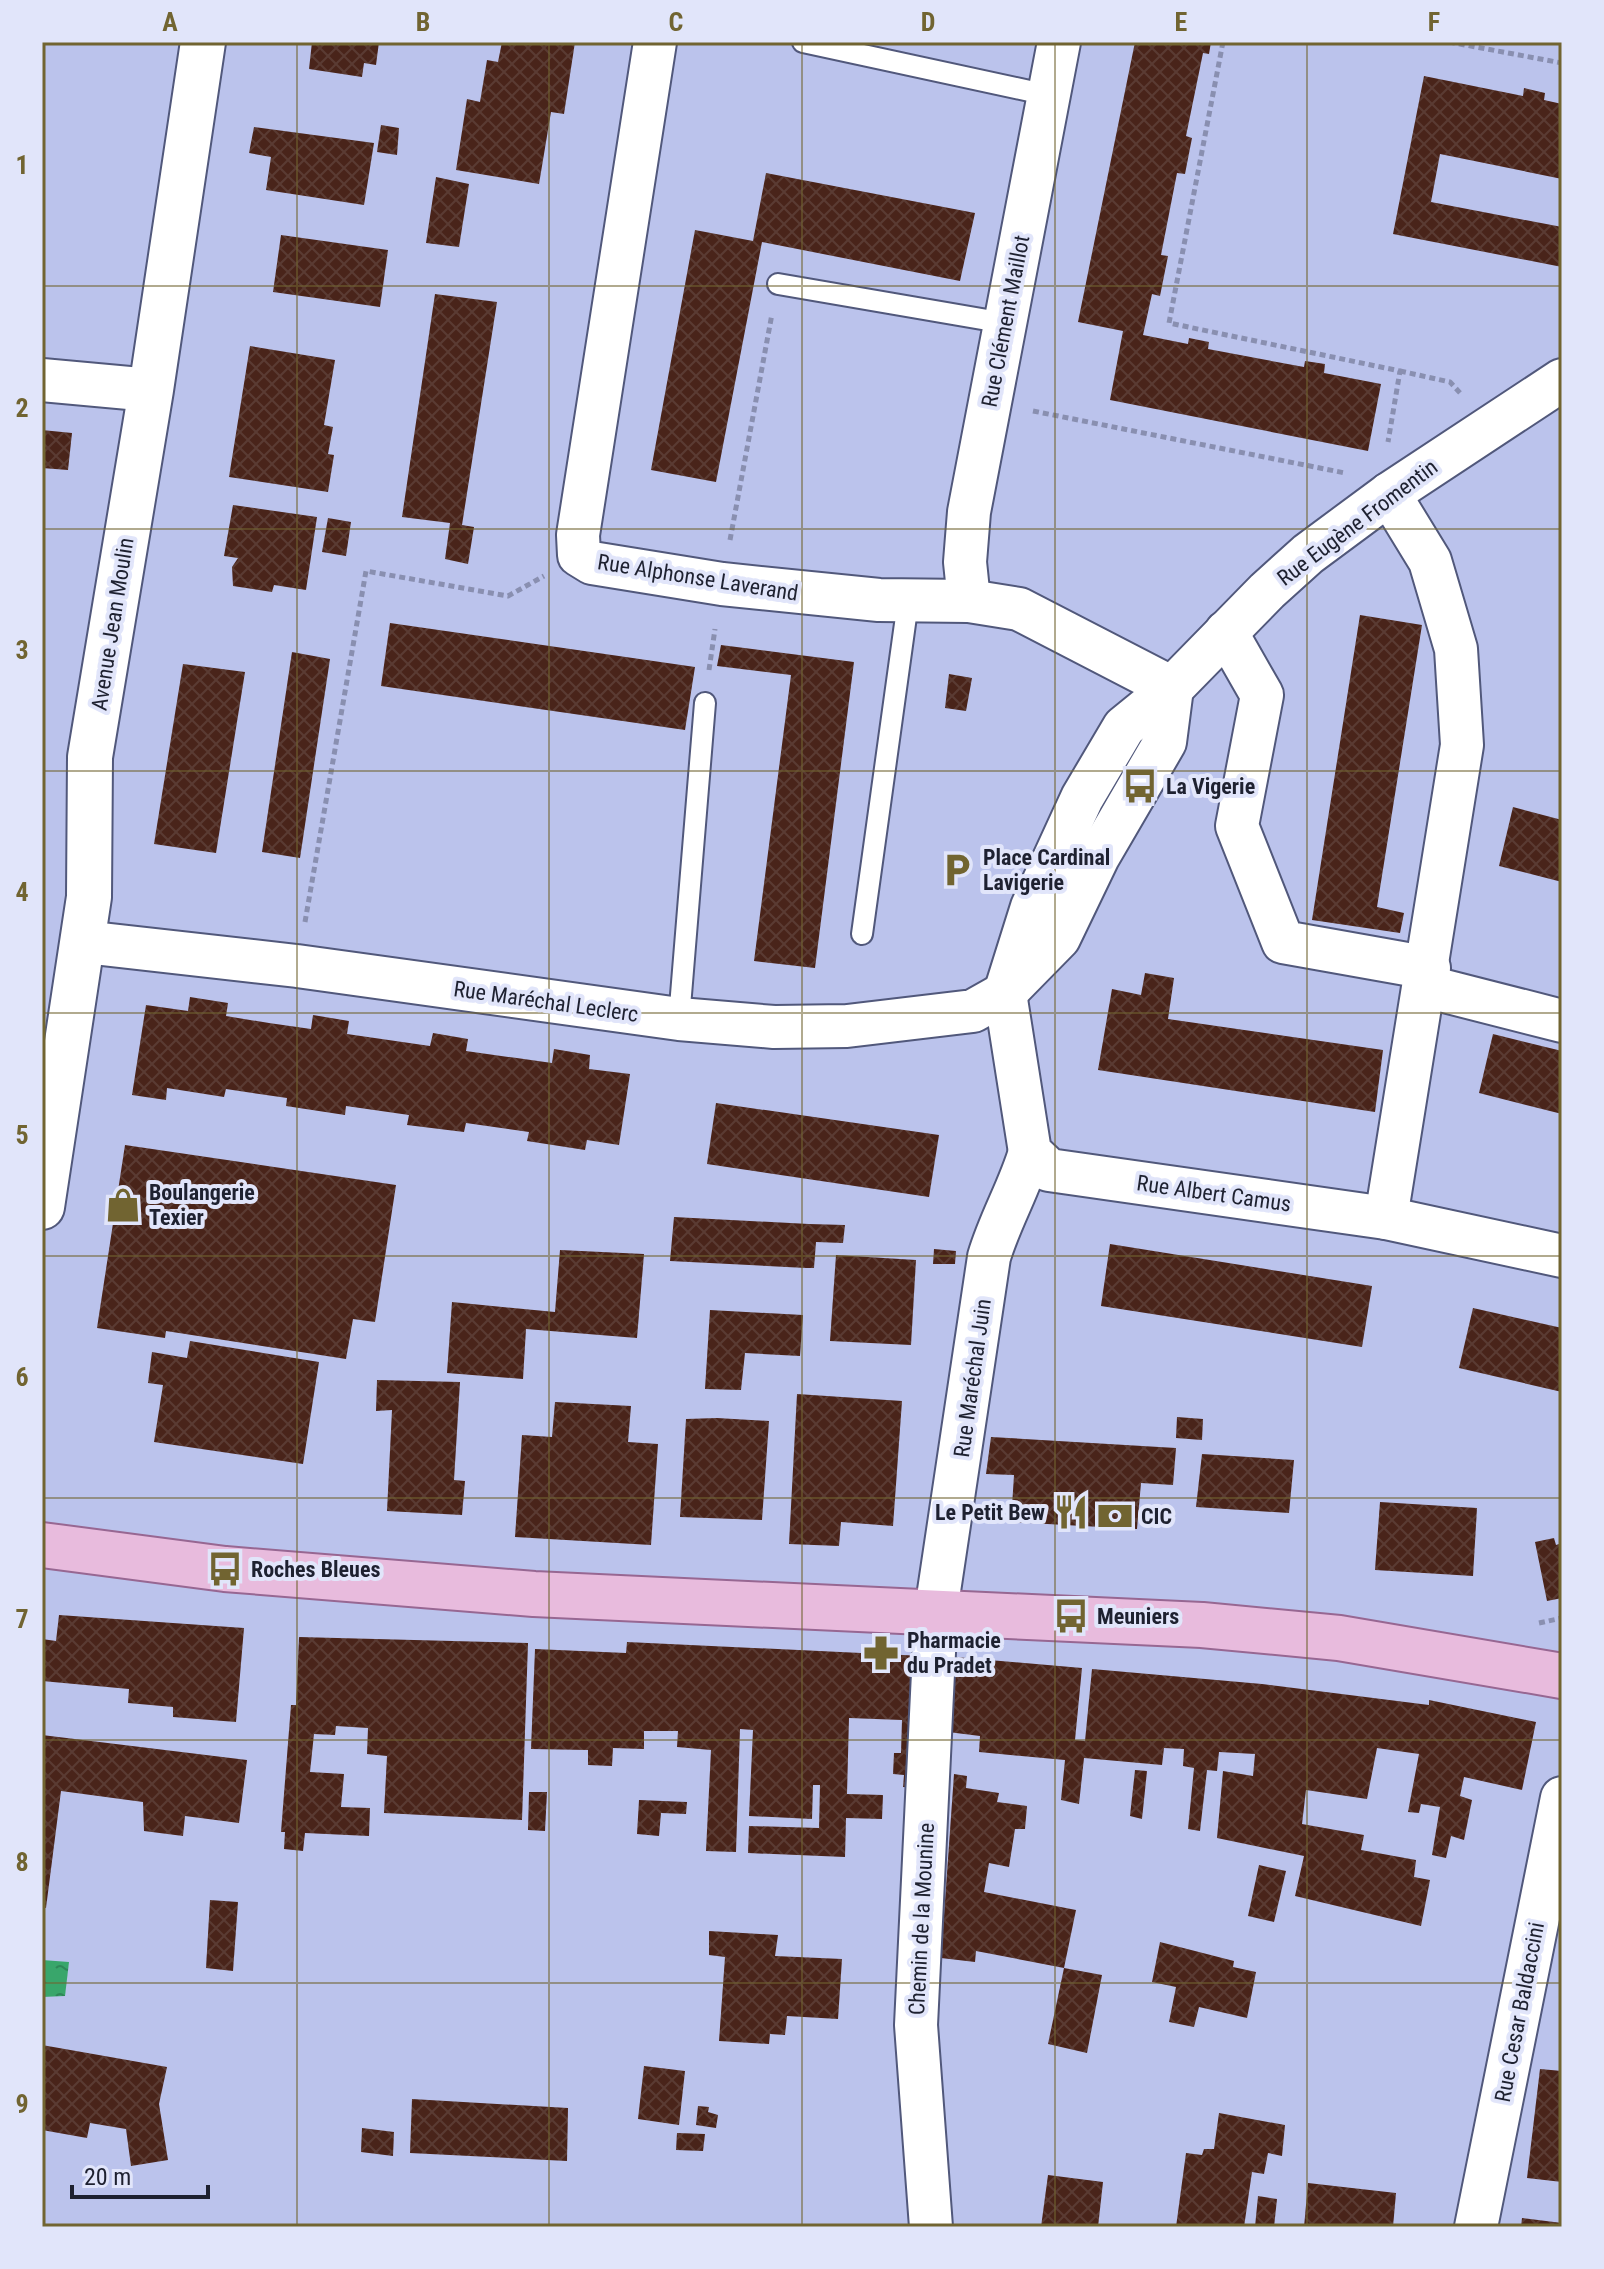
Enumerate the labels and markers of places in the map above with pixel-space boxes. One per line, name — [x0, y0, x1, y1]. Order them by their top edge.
bus stop icon: La Vigerie — [1121, 767, 1159, 805]
place label: La Vigerie — [1166, 774, 1255, 799]
place label: Place Cardinal Lavigerie — [983, 845, 1110, 895]
parking icon: Place Cardinal Lavigerie — [938, 851, 976, 889]
place label: Boulangerie Texier — [149, 1180, 255, 1230]
shop icon: Boulangerie Texier — [104, 1186, 142, 1224]
restaurant icon: Le Petit Bew — [1052, 1493, 1090, 1531]
bank icon: CIC — [1096, 1497, 1134, 1535]
place label: Le Petit Bew — [935, 1500, 1045, 1525]
place label: CIC — [1141, 1504, 1172, 1529]
bus stop icon: Roches Bleues — [206, 1550, 244, 1588]
place label: Roches Bleues — [251, 1557, 380, 1582]
bus stop icon: Meuniers — [1052, 1597, 1090, 1635]
place label: Meuniers — [1097, 1604, 1179, 1629]
place label: Pharmacie du Pradet — [907, 1628, 1001, 1678]
pharmacy icon: Pharmacie du Pradet — [862, 1634, 900, 1672]

